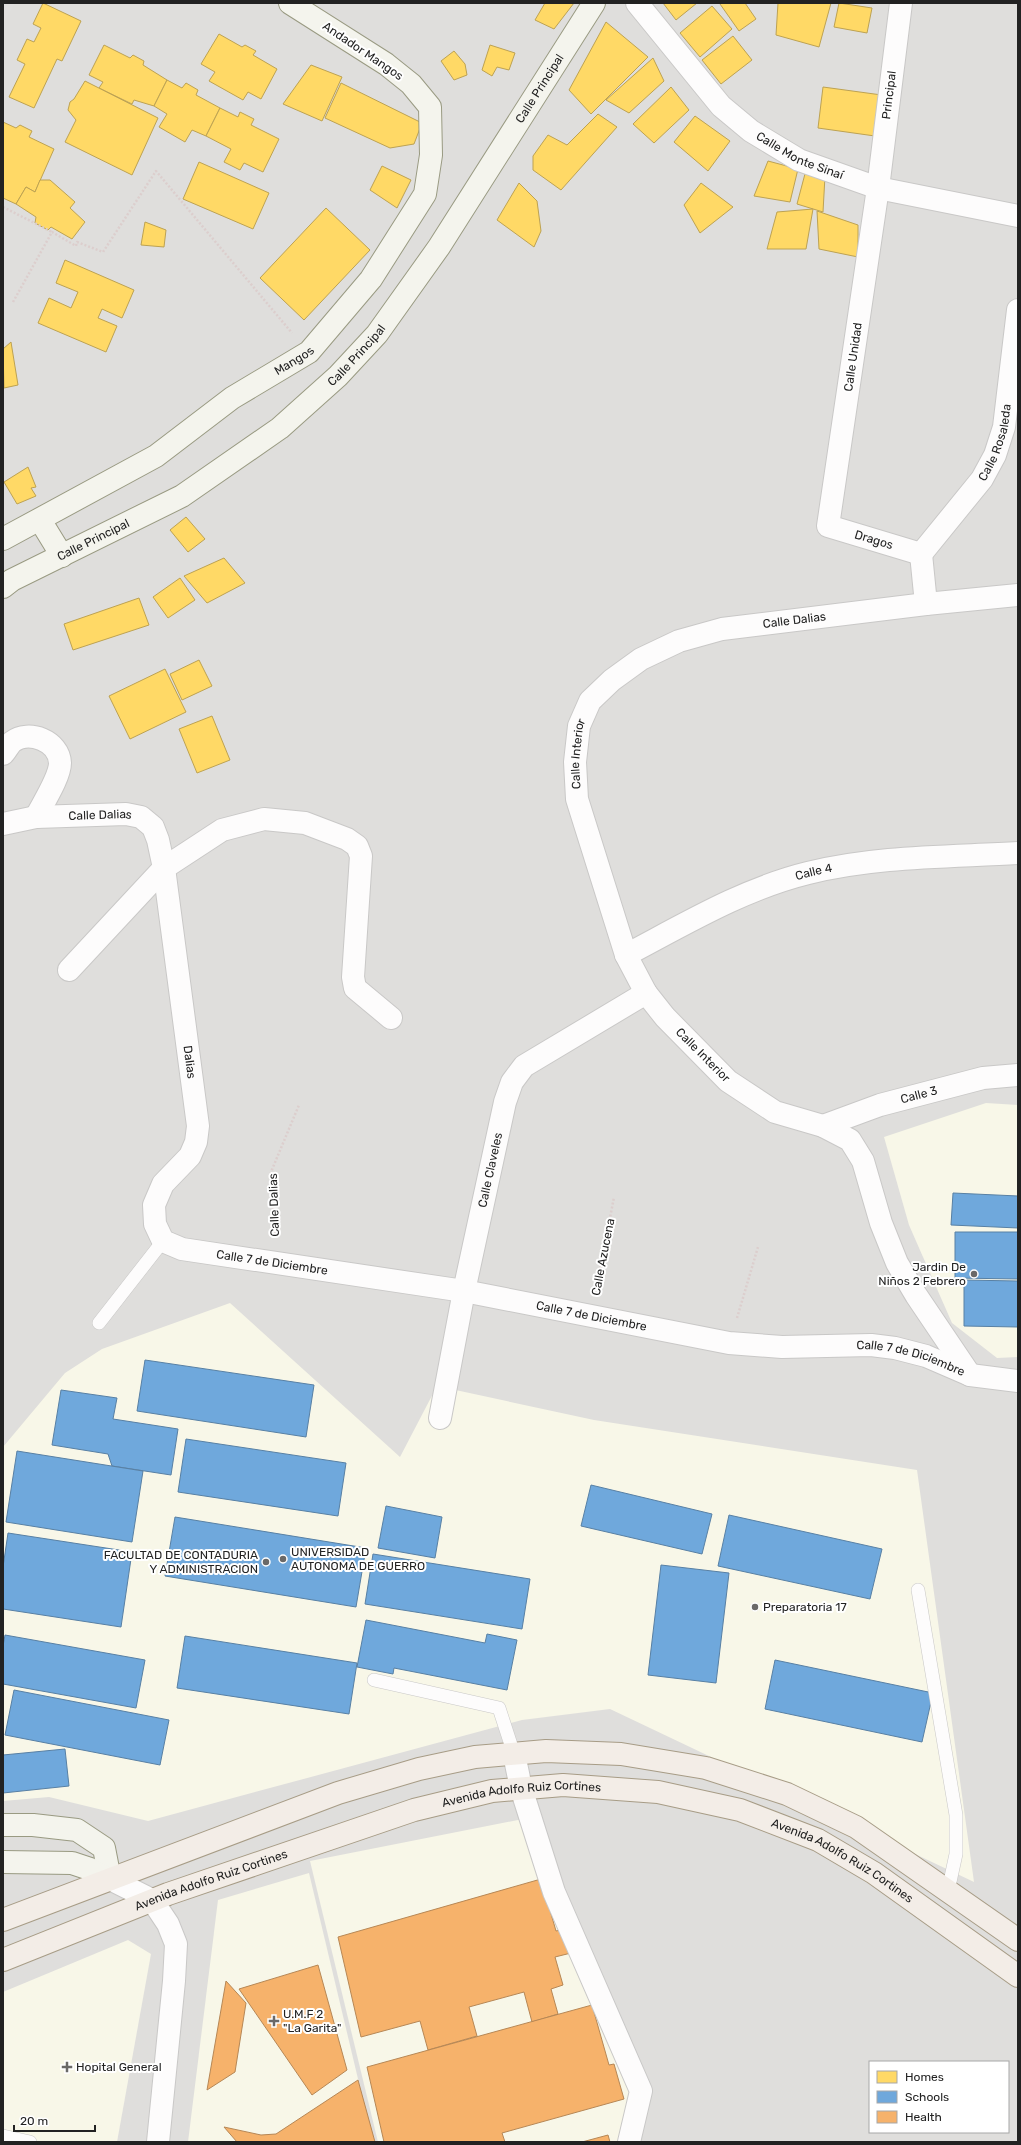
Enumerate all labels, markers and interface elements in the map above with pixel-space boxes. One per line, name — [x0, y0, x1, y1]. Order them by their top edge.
street label: Andador Mangos — [320, 19, 406, 83]
street label: Calle Principal — [513, 52, 567, 126]
street label: Principal — [879, 70, 899, 120]
street label: Calle Monte Sinaí — [754, 129, 846, 183]
street label: Calle Principal — [325, 322, 388, 389]
street label: Calle Unidad — [841, 322, 865, 392]
street label: Mangos — [272, 344, 317, 378]
street label: Calle Rosaleda — [975, 403, 1014, 483]
street label: Calle Principal — [55, 516, 132, 564]
street label: Dragos — [853, 527, 895, 552]
street label: Calle Dalias — [762, 609, 827, 631]
street label: Calle Interior — [568, 716, 589, 790]
street label: Calle Dalias — [68, 807, 133, 823]
street label: Calle 4 — [794, 861, 834, 883]
street label: Calle Interior — [673, 1025, 733, 1085]
street label: Dalias — [180, 1045, 199, 1080]
street label: Calle 3 — [899, 1083, 939, 1106]
street label: Calle Claveles — [475, 1131, 505, 1209]
street label: Calle Dalias — [266, 1173, 282, 1237]
street label: Calle Azucena — [589, 1217, 617, 1297]
street label: Calle 7 de Diciembre — [215, 1247, 329, 1278]
place label: Jardin De Niños 2 Febrero — [878, 1260, 966, 1288]
marker: Jardin De Niños 2 Febrero — [969, 1269, 979, 1279]
street label: Calle 7 de Diciembre — [535, 1298, 648, 1334]
street label: Calle 7 de Diciembre — [856, 1338, 967, 1379]
place label: UNIVERSIDAD AUTONOMA DE GUERRO — [291, 1545, 425, 1573]
place label: FACULTAD DE CONTADURIA Y ADMINISTRACION — [104, 1548, 258, 1576]
marker: UNIVERSIDAD AUTONOMA DE GUERRO — [278, 1554, 288, 1564]
marker: FACULTAD DE CONTADURIA Y ADMINISTRACION — [261, 1557, 271, 1567]
place label: Preparatoria 17 — [763, 1600, 847, 1614]
marker: Preparatoria 17 — [750, 1602, 760, 1612]
street label: Avenida Adolfo Ruiz Cortines — [440, 1778, 602, 1810]
street label: Avenida Adolfo Ruiz Cortines — [769, 1816, 916, 1906]
street label: Avenida Adolfo Ruiz Cortines — [133, 1847, 289, 1914]
place label: U.M.F 2 "La Garita" — [283, 2007, 342, 2035]
marker: U.M.F 2 "La Garita" — [268, 2015, 280, 2027]
place label: Hopital General — [76, 2060, 162, 2074]
marker: Hopital General — [61, 2061, 73, 2073]
legend — [869, 2061, 1009, 2133]
text: Homes — [905, 2070, 944, 2084]
text: Schools — [905, 2090, 949, 2104]
scale bar — [14, 2107, 95, 2133]
text: Health — [905, 2110, 942, 2124]
text: 20 m — [20, 2114, 48, 2128]

